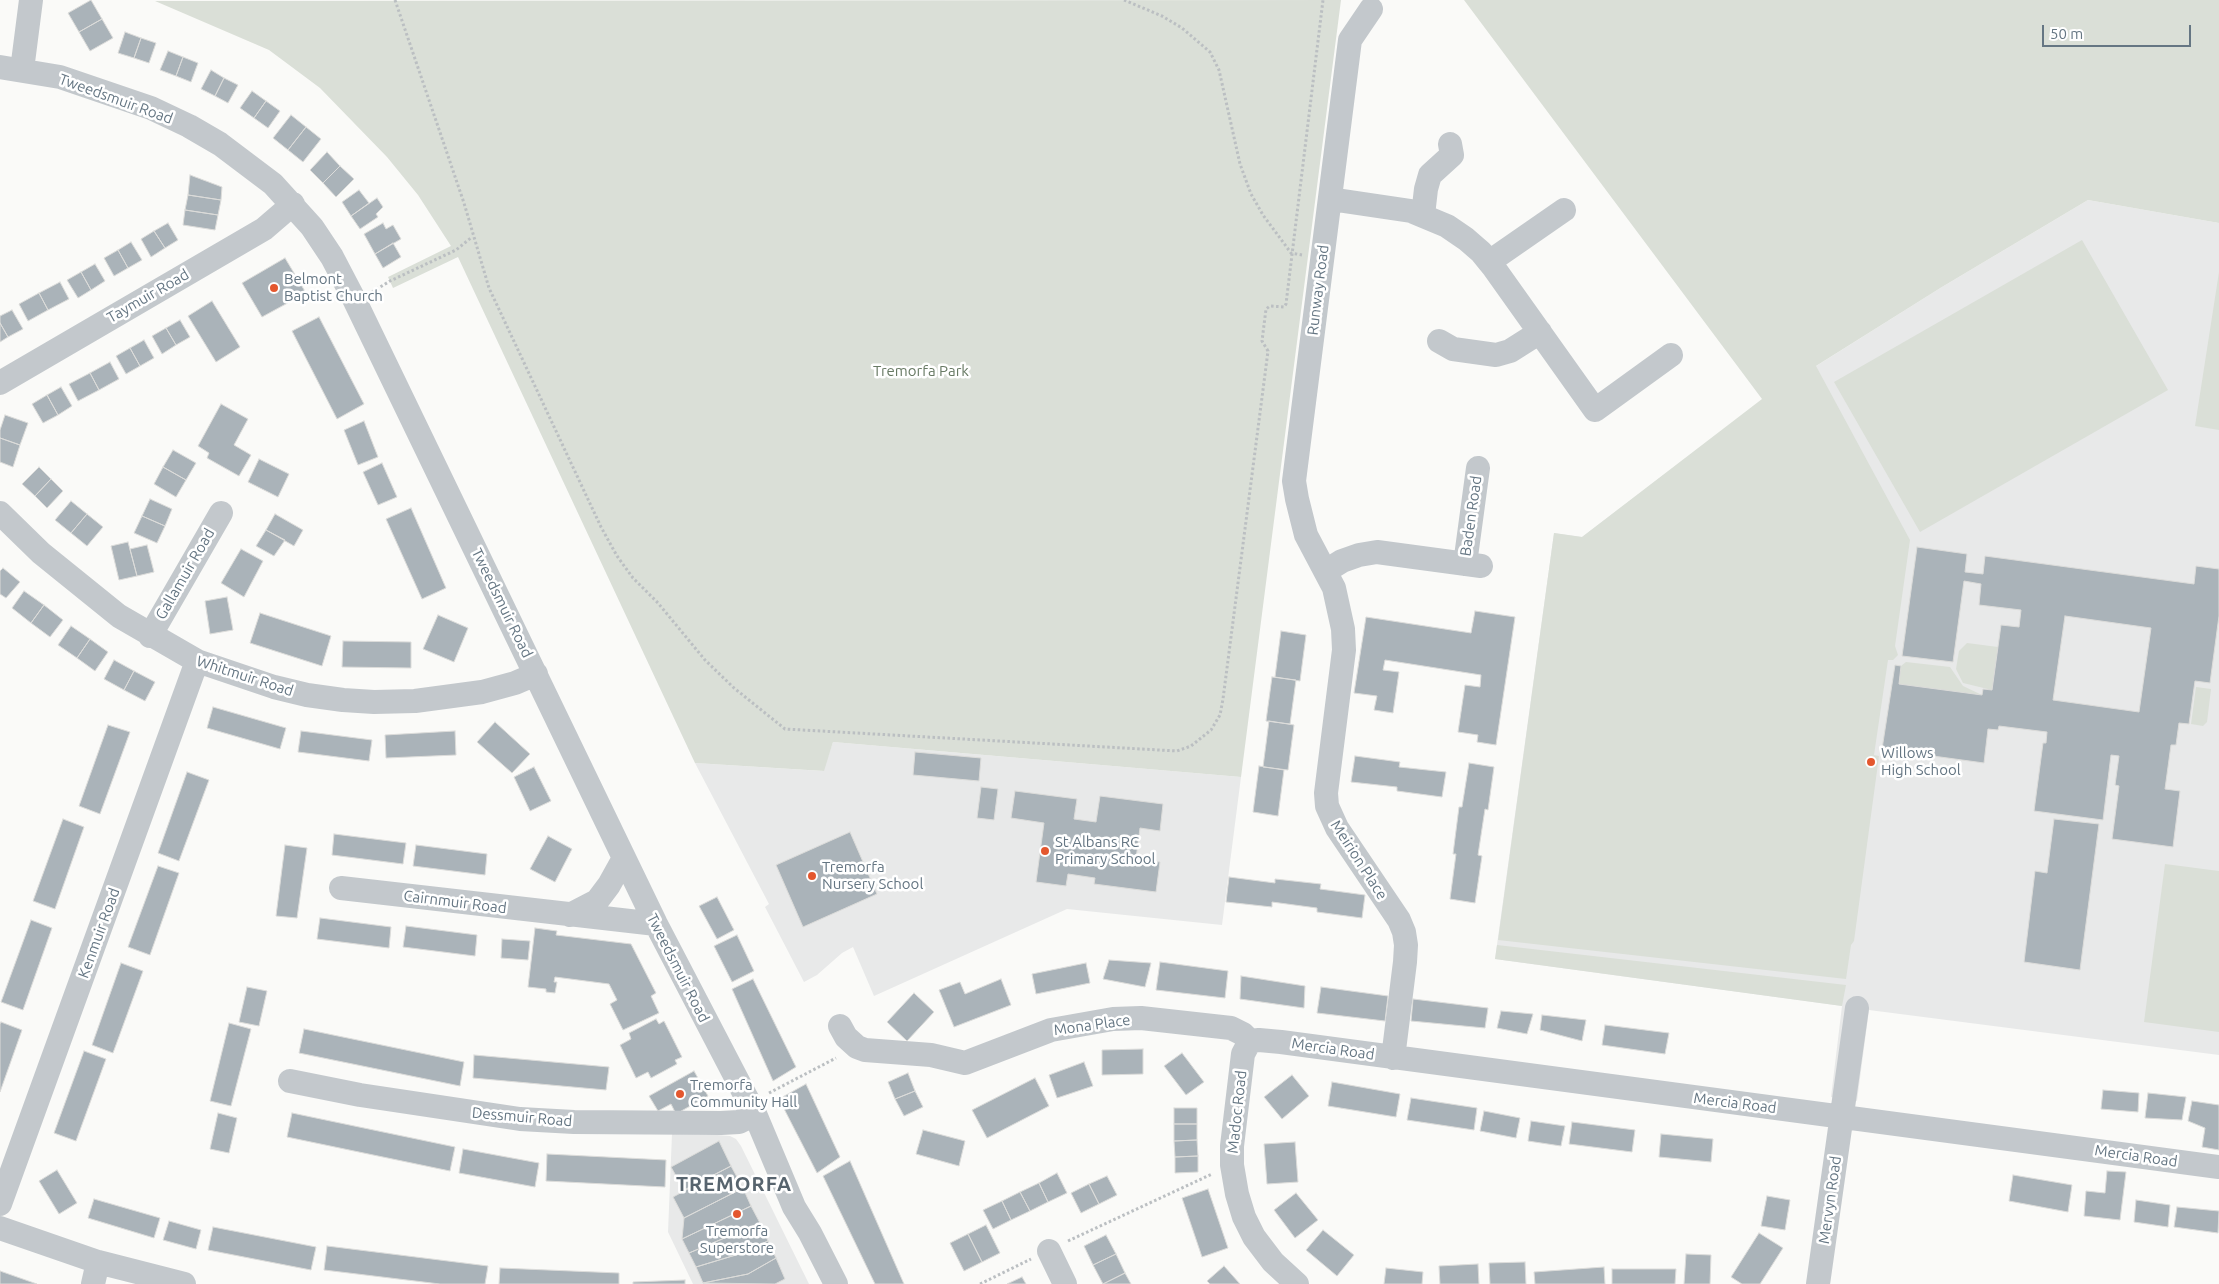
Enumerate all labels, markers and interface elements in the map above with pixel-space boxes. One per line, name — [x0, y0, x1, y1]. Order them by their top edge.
scale bar — [2044, 15, 2193, 47]
text: 50 m — [2050, 25, 2083, 42]
street label: Tweedsmuir Road — [57, 70, 175, 128]
street label: Runway Road — [1304, 244, 1332, 336]
street label: Taymuir Road — [104, 265, 192, 327]
place label: Belmont Baptist Church — [284, 270, 383, 305]
marker: Belmont Baptist Church — [268, 282, 280, 294]
park label: Tremorfa Park — [873, 362, 969, 380]
street label: Baden Road — [1456, 475, 1486, 557]
street label: Gallamuir Road — [152, 525, 218, 623]
street label: Tweedsmuir Road — [468, 545, 536, 661]
street label: Whitmuir Road — [194, 652, 296, 700]
place label: Willows High School — [1881, 744, 1961, 779]
marker: Willows High School — [1865, 756, 1877, 768]
street label: Meirion Place — [1327, 817, 1391, 903]
place label: St Albans RC Primary School — [1055, 833, 1156, 868]
marker: St Albans RC Primary School — [1039, 845, 1051, 857]
place label: Tremorfa Nursery School — [822, 858, 923, 893]
marker: Tremorfa Nursery School — [806, 870, 818, 882]
street label: Kenmuir Road — [74, 885, 124, 981]
street label: Cairnmuir Road — [402, 887, 508, 917]
street label: Tweedsmuir Road — [643, 911, 713, 1025]
street label: Mona Place — [1052, 1011, 1132, 1039]
street label: Mercia Road — [1290, 1034, 1376, 1064]
street label: Madoc Road — [1224, 1070, 1250, 1154]
place label: Tremorfa Community Hall — [690, 1076, 797, 1111]
marker: Tremorfa Community Hall — [674, 1088, 686, 1100]
street label: Mercia Road — [1693, 1089, 1777, 1117]
street label: Dessmuir Road — [471, 1104, 573, 1130]
street label: Mercia Road — [2093, 1141, 2179, 1171]
street label: Mervyn Road — [1815, 1155, 1845, 1245]
district label: TREMORFA — [675, 1172, 793, 1196]
marker: Tremorfa Superstore — [731, 1208, 743, 1220]
place label: Tremorfa Superstore — [700, 1222, 774, 1257]

